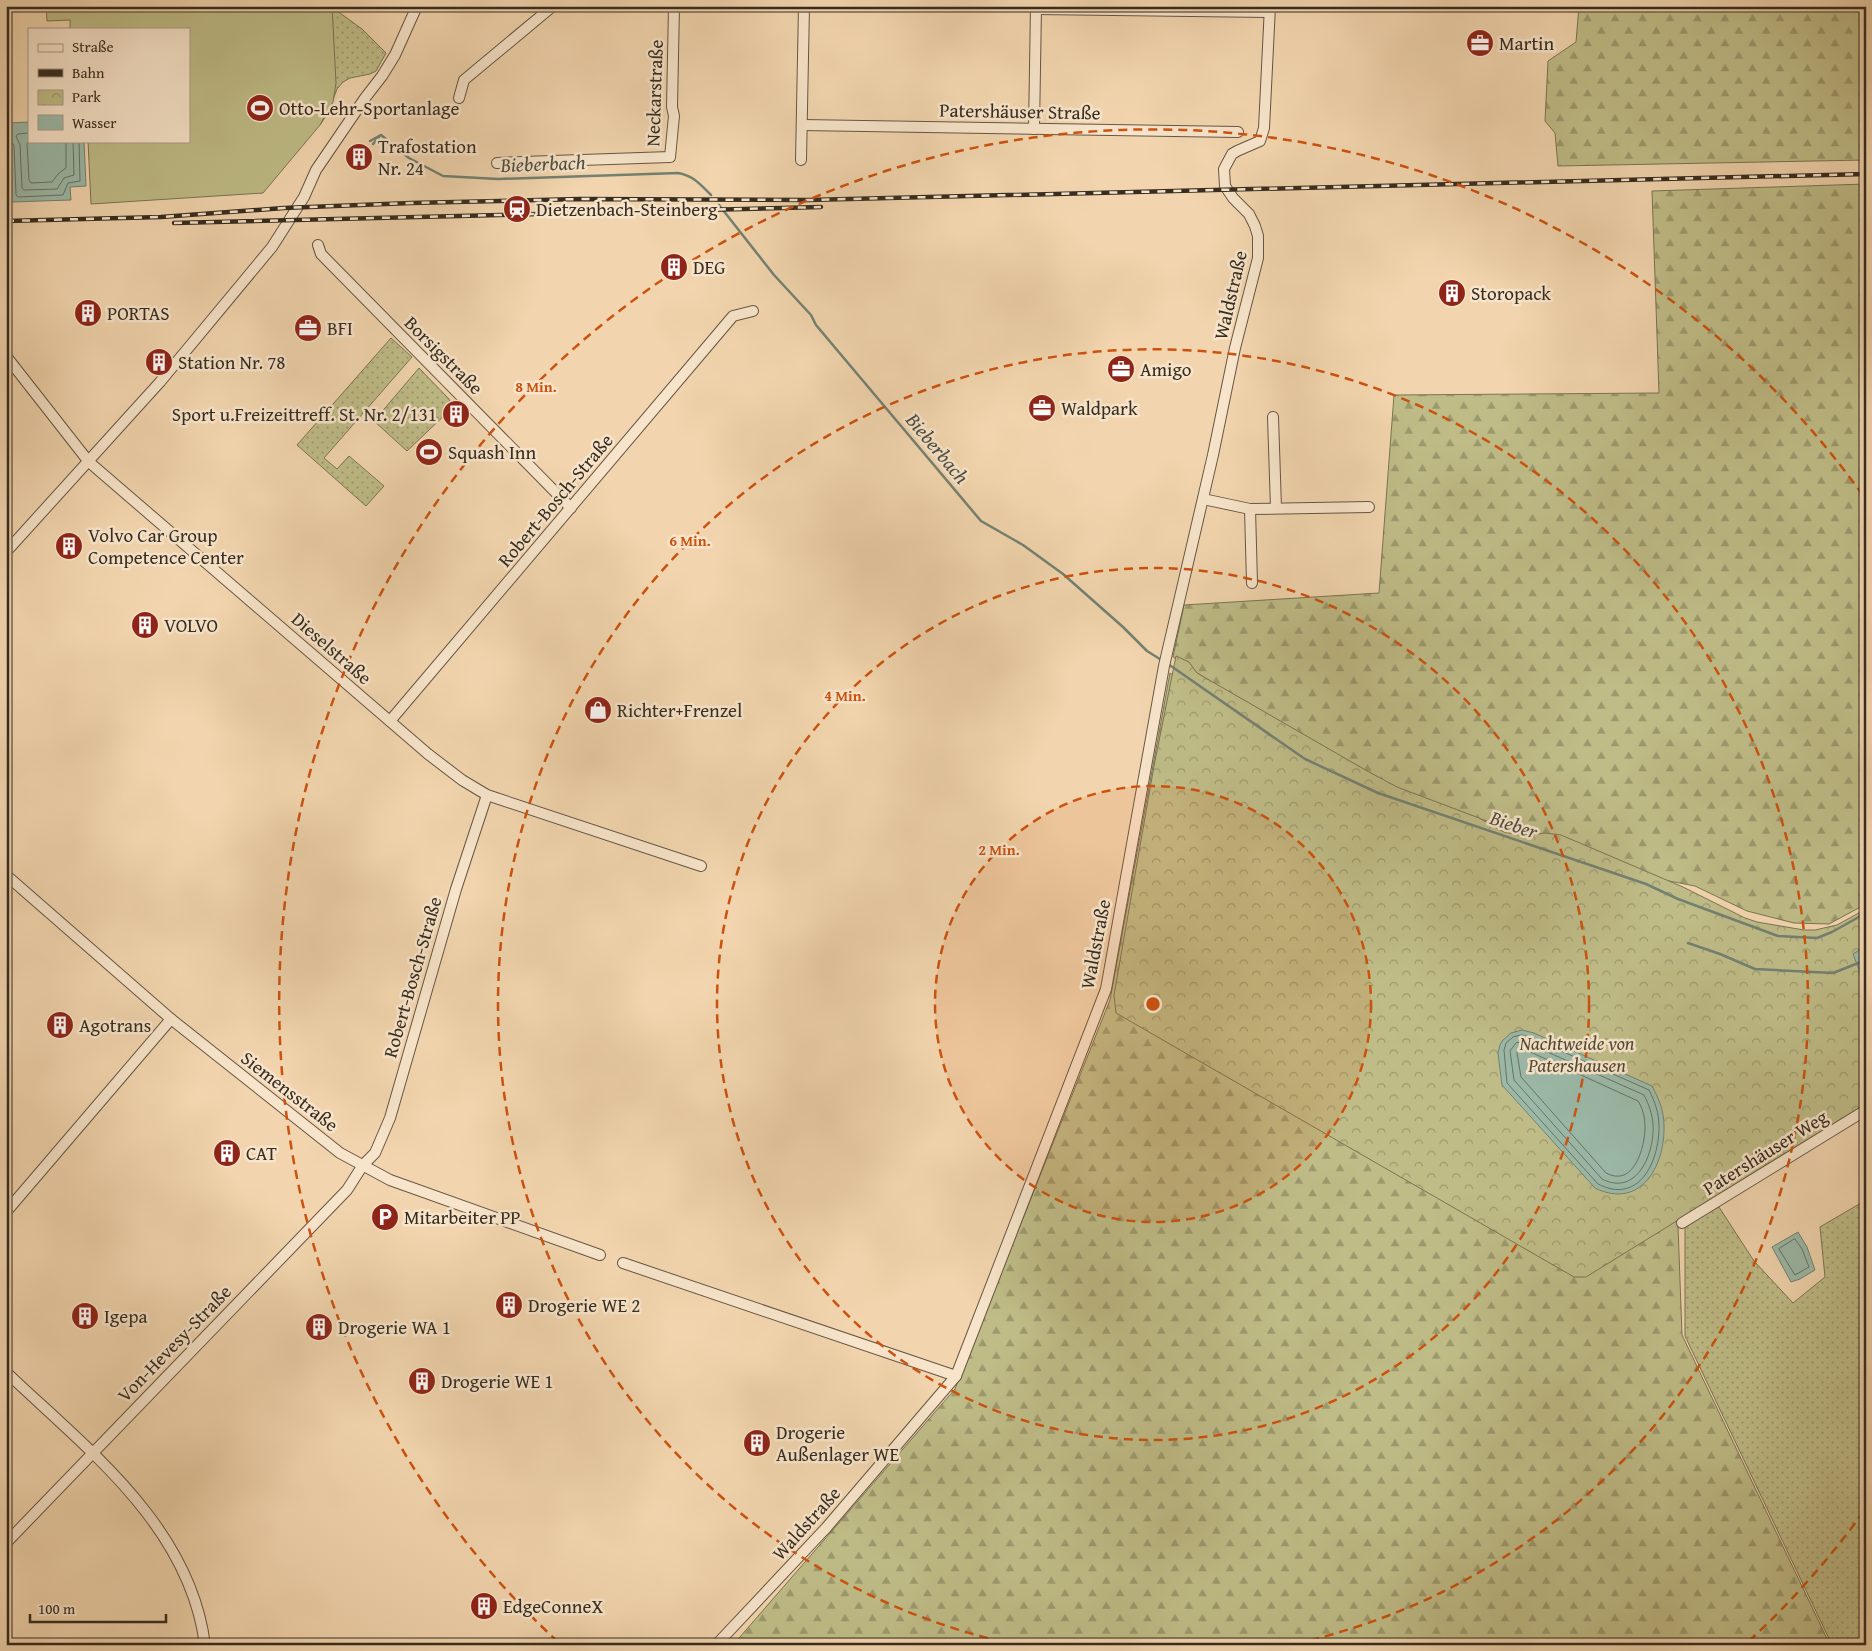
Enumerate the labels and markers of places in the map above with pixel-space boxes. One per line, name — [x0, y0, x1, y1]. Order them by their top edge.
office icon: Martin — [1465, 28, 1495, 58]
place label: Martin — [1499, 29, 1554, 57]
sports icon: Otto-Lehr-Sportanlage — [245, 93, 275, 123]
place label: Otto-Lehr-Sportanlage — [279, 94, 460, 122]
place label: Trafostation Nr. 24 — [378, 132, 477, 182]
building icon: Trafostation Nr. 24 — [344, 142, 374, 172]
station icon: Dietzenbach-Steinberg — [502, 194, 532, 224]
place label: Dietzenbach-Steinberg — [536, 195, 718, 223]
building icon: DEG — [659, 252, 689, 282]
place label: DEG — [693, 253, 725, 281]
building icon: Storopack — [1437, 278, 1467, 308]
place label: Storopack — [1471, 279, 1551, 307]
building icon: PORTAS — [73, 298, 103, 328]
place label: PORTAS — [107, 299, 170, 327]
office icon: BFI — [293, 313, 323, 343]
place label: BFI — [327, 314, 353, 342]
building icon: Station Nr. 78 — [144, 347, 174, 377]
place label: Station Nr. 78 — [178, 348, 286, 376]
office icon: Amigo — [1106, 354, 1136, 384]
place label: Amigo — [1140, 355, 1192, 383]
office icon: Waldpark — [1027, 393, 1057, 423]
place label: Waldpark — [1061, 394, 1138, 422]
building icon: Sport u.Freizeittreff. St. Nr. 2/131 — [441, 399, 471, 429]
place label: Sport u.Freizeittreff. St. Nr. 2/131 — [172, 400, 437, 428]
sports icon: Squash Inn — [414, 437, 444, 467]
place label: Squash Inn — [448, 438, 536, 466]
place label: Volvo Car Group Competence Center — [88, 521, 244, 571]
building icon: Volvo Car Group Competence Center — [54, 531, 84, 561]
building icon: VOLVO — [130, 610, 160, 640]
place label: VOLVO — [164, 611, 218, 639]
shop icon: Richter+Frenzel — [583, 695, 613, 725]
place label: Richter+Frenzel — [617, 696, 742, 724]
centre of rings — [1144, 995, 1162, 1013]
building icon: Agotrans — [45, 1010, 75, 1040]
place label: Agotrans — [79, 1011, 151, 1039]
building icon: CAT — [212, 1138, 242, 1168]
place label: CAT — [246, 1139, 277, 1167]
parking icon: Mitarbeiter PP — [370, 1202, 400, 1232]
place label: Mitarbeiter PP — [404, 1203, 521, 1231]
building icon: Drogerie WE 2 — [494, 1290, 524, 1320]
place label: Drogerie WE 2 — [528, 1291, 641, 1319]
building icon: Igepa — [70, 1301, 100, 1331]
place label: Igepa — [104, 1302, 147, 1330]
building icon: Drogerie WA 1 — [304, 1312, 334, 1342]
place label: Drogerie WA 1 — [338, 1313, 451, 1341]
building icon: Drogerie WE 1 — [407, 1366, 437, 1396]
place label: Drogerie WE 1 — [441, 1367, 554, 1395]
place label: Drogerie Außenlager WE — [776, 1418, 899, 1468]
building icon: Drogerie Außenlager WE — [742, 1428, 772, 1458]
building icon: EdgeConneX — [469, 1591, 499, 1621]
place label: EdgeConneX — [503, 1592, 603, 1620]

